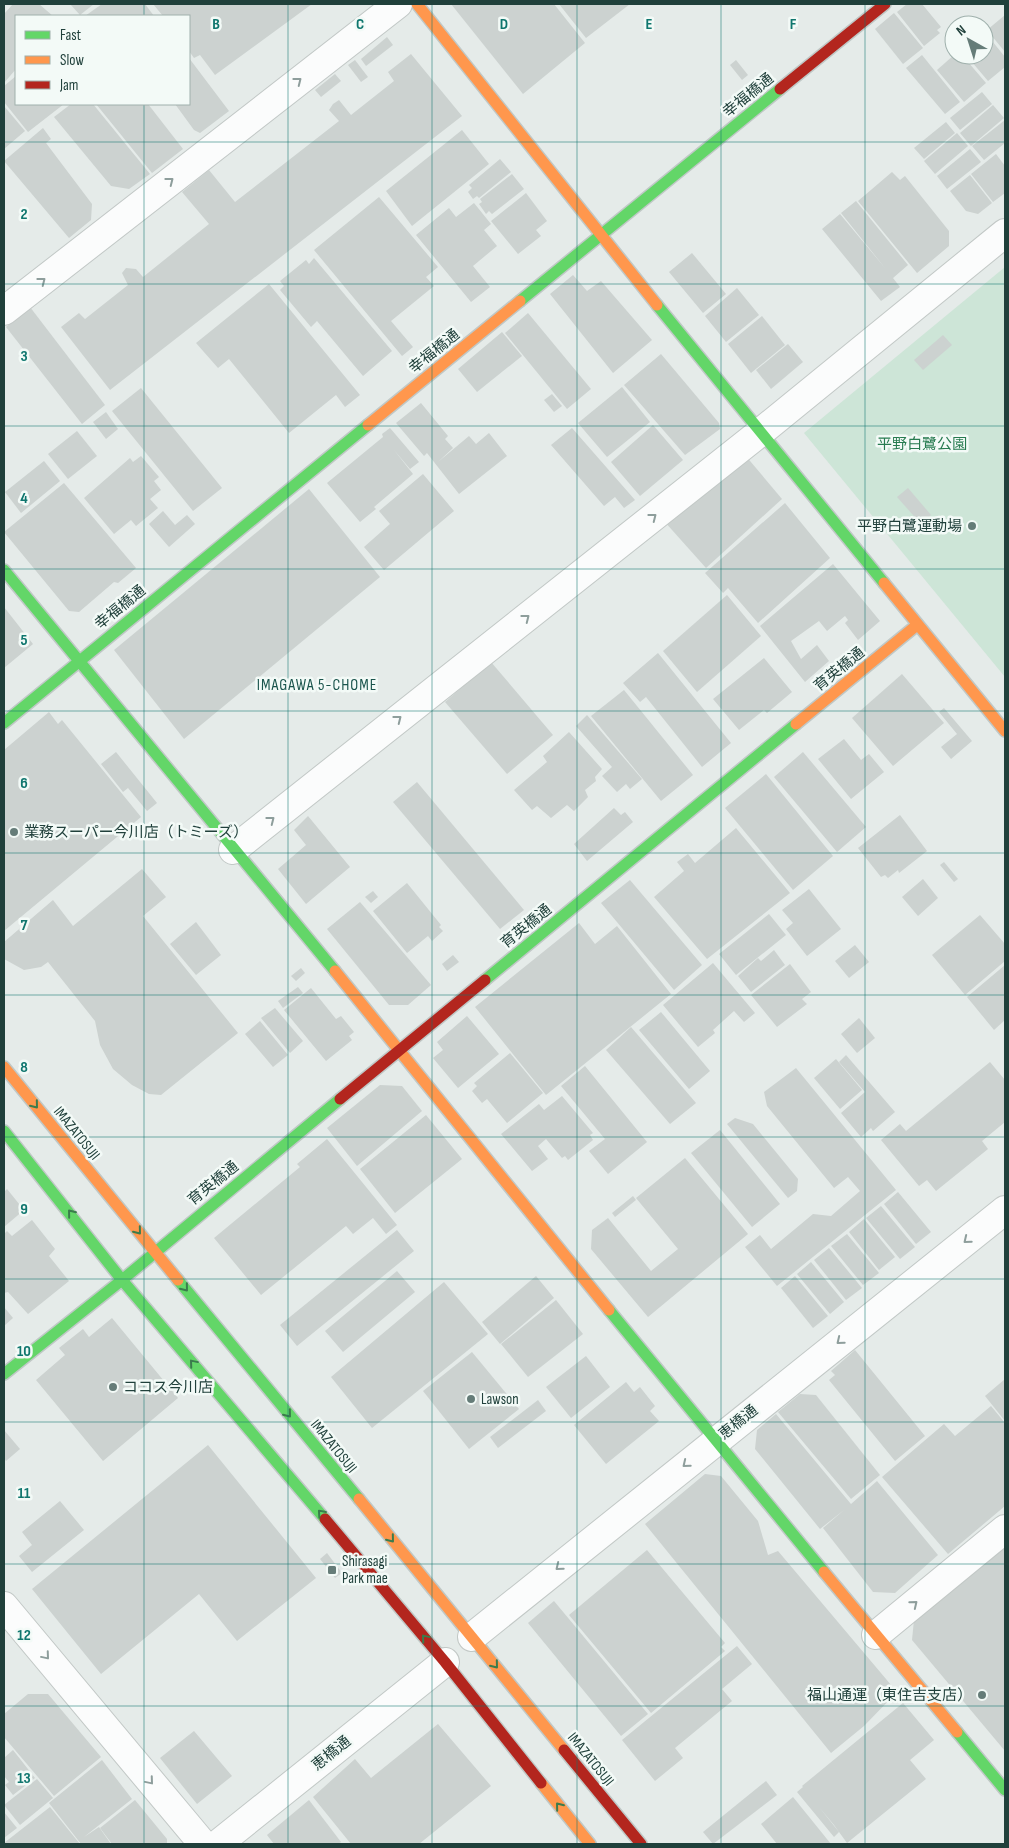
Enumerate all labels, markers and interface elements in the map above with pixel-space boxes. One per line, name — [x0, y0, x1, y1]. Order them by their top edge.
legend — [15, 15, 190, 105]
text: B — [212, 15, 220, 34]
text: C — [356, 15, 364, 34]
text: D — [500, 15, 508, 34]
text: E — [646, 15, 653, 34]
text: F — [790, 15, 797, 34]
north arrow — [944, 15, 994, 65]
text: N — [953, 21, 969, 39]
text: Fast — [60, 26, 82, 45]
text: Slow — [60, 51, 84, 70]
street label: 幸福橋通 — [719, 69, 778, 122]
text: Jam — [59, 76, 78, 95]
one-way arrow — [292, 79, 301, 87]
one-way arrow — [164, 179, 173, 187]
text: 2 — [20, 205, 28, 224]
one-way arrow — [36, 279, 45, 287]
street label: 幸福橋通 — [405, 325, 464, 378]
text: 3 — [20, 347, 28, 366]
park label: 平野白鷺公園 — [877, 435, 967, 454]
text: 4 — [20, 489, 28, 508]
one-way arrow — [647, 514, 657, 523]
place label: 平野白鷺運動場 — [857, 517, 962, 536]
marker: 平野白鷺運動場 — [966, 520, 978, 532]
street label: 幸福橋通 — [91, 581, 150, 634]
one-way arrow — [520, 615, 529, 623]
text: 5 — [20, 631, 28, 650]
street label: 育英橋通 — [810, 643, 869, 696]
district label: IMAGAWA 5-CHOME — [257, 676, 377, 695]
one-way arrow — [392, 716, 401, 724]
text: 6 — [20, 774, 28, 793]
one-way arrow — [265, 817, 274, 825]
place label: 業務スーパー今川店（トミーズ） — [24, 823, 248, 842]
marker: 業務スーパー今川店（トミーズ） — [8, 826, 20, 838]
street label: 育英橋通 — [497, 900, 556, 953]
text: 7 — [21, 916, 28, 935]
text: 8 — [20, 1058, 28, 1077]
one-way arrow — [29, 1099, 37, 1108]
street label: IMAZATOSUJI — [49, 1103, 104, 1164]
street label: 育英橋通 — [184, 1157, 243, 1210]
text: 9 — [20, 1200, 28, 1219]
one-way arrow — [68, 1210, 77, 1219]
one-way arrow — [132, 1225, 141, 1234]
one-way arrow — [964, 1234, 973, 1242]
one-way arrow — [179, 1282, 188, 1291]
one-way arrow — [837, 1336, 846, 1344]
text: 10 — [17, 1342, 31, 1361]
one-way arrow — [190, 1360, 199, 1369]
place label: ココス今川店 — [123, 1378, 213, 1397]
marker: ココス今川店 — [107, 1381, 119, 1393]
place label: Lawson — [481, 1390, 519, 1409]
marker: Lawson — [465, 1393, 477, 1405]
street label: 恵橋通 — [715, 1401, 762, 1444]
one-way arrow — [283, 1408, 292, 1417]
street label: IMAZATOSUJI — [306, 1416, 361, 1477]
one-way arrow — [683, 1459, 692, 1467]
text: 11 — [18, 1484, 31, 1503]
one-way arrow — [318, 1510, 327, 1519]
one-way arrow — [386, 1533, 394, 1542]
place label: Shirasagi Park mae — [342, 1552, 388, 1588]
one-way arrow — [556, 1561, 565, 1570]
marker: Shirasagi Park mae — [326, 1564, 338, 1576]
one-way arrow — [908, 1601, 917, 1609]
text: 12 — [17, 1626, 31, 1645]
one-way arrow — [422, 1635, 431, 1644]
one-way arrow — [41, 1651, 50, 1660]
one-way arrow — [489, 1659, 497, 1668]
place label: 福山通運（東住吉支店） — [807, 1686, 972, 1705]
marker: 福山通運（東住吉支店） — [976, 1689, 988, 1701]
street label: IMAZATOSUJI — [563, 1729, 618, 1790]
street label: 恵橋通 — [308, 1732, 355, 1775]
text: 13 — [17, 1769, 31, 1788]
one-way arrow — [145, 1775, 153, 1784]
one-way arrow — [557, 1803, 565, 1812]

